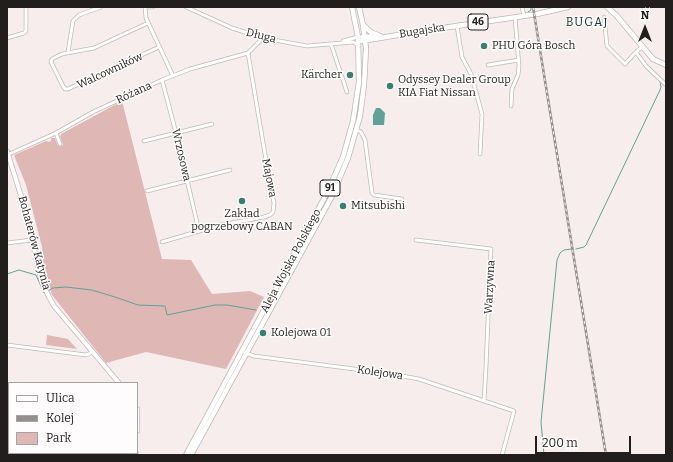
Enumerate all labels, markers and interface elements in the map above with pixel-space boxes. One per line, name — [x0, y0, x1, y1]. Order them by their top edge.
north arrow — [625, 8, 665, 48]
text: N — [641, 9, 649, 22]
road number: 46 — [468, 14, 488, 30]
district label: BUGAJ — [566, 16, 608, 30]
street label: Bugajska — [398, 21, 446, 41]
street label: Długa — [245, 26, 277, 46]
place label: PHU Góra Bosch — [492, 39, 575, 53]
marker: PHU Góra Bosch — [479, 41, 489, 51]
street label: Walcowników — [75, 50, 145, 92]
place label: Kärcher — [301, 68, 342, 82]
marker: Kärcher — [345, 70, 355, 80]
place label: Odyssey Dealer Group KIA Fiat Nissan — [398, 73, 511, 99]
street label: Różana — [114, 79, 154, 107]
marker: Odyssey Dealer Group KIA Fiat Nissan — [385, 81, 395, 91]
street label: Wrzosowa — [169, 128, 193, 182]
street label: Majowa — [259, 157, 279, 199]
road number: 91 — [320, 180, 340, 196]
street label: Bohaterów Katynia — [15, 195, 53, 291]
marker: Zakład pogrzebowy CABAN — [237, 196, 247, 206]
place label: Mitsubishi — [351, 199, 405, 213]
marker: Mitsubishi — [338, 201, 348, 211]
place label: Zakład pogrzebowy CABAN — [191, 207, 293, 233]
street label: Aleja Wojska Polskiego — [258, 207, 324, 315]
street label: Warzywna — [482, 260, 498, 314]
place label: Kolejowa 01 — [271, 326, 331, 340]
marker: Kolejowa 01 — [258, 328, 268, 338]
street label: Kolejowa — [356, 363, 404, 383]
legend — [8, 382, 138, 454]
text: Ulica — [46, 391, 75, 405]
text: Kolej — [46, 411, 74, 425]
scale bar — [537, 428, 633, 454]
text: Park — [46, 431, 71, 445]
text: 200 m — [542, 436, 578, 450]

